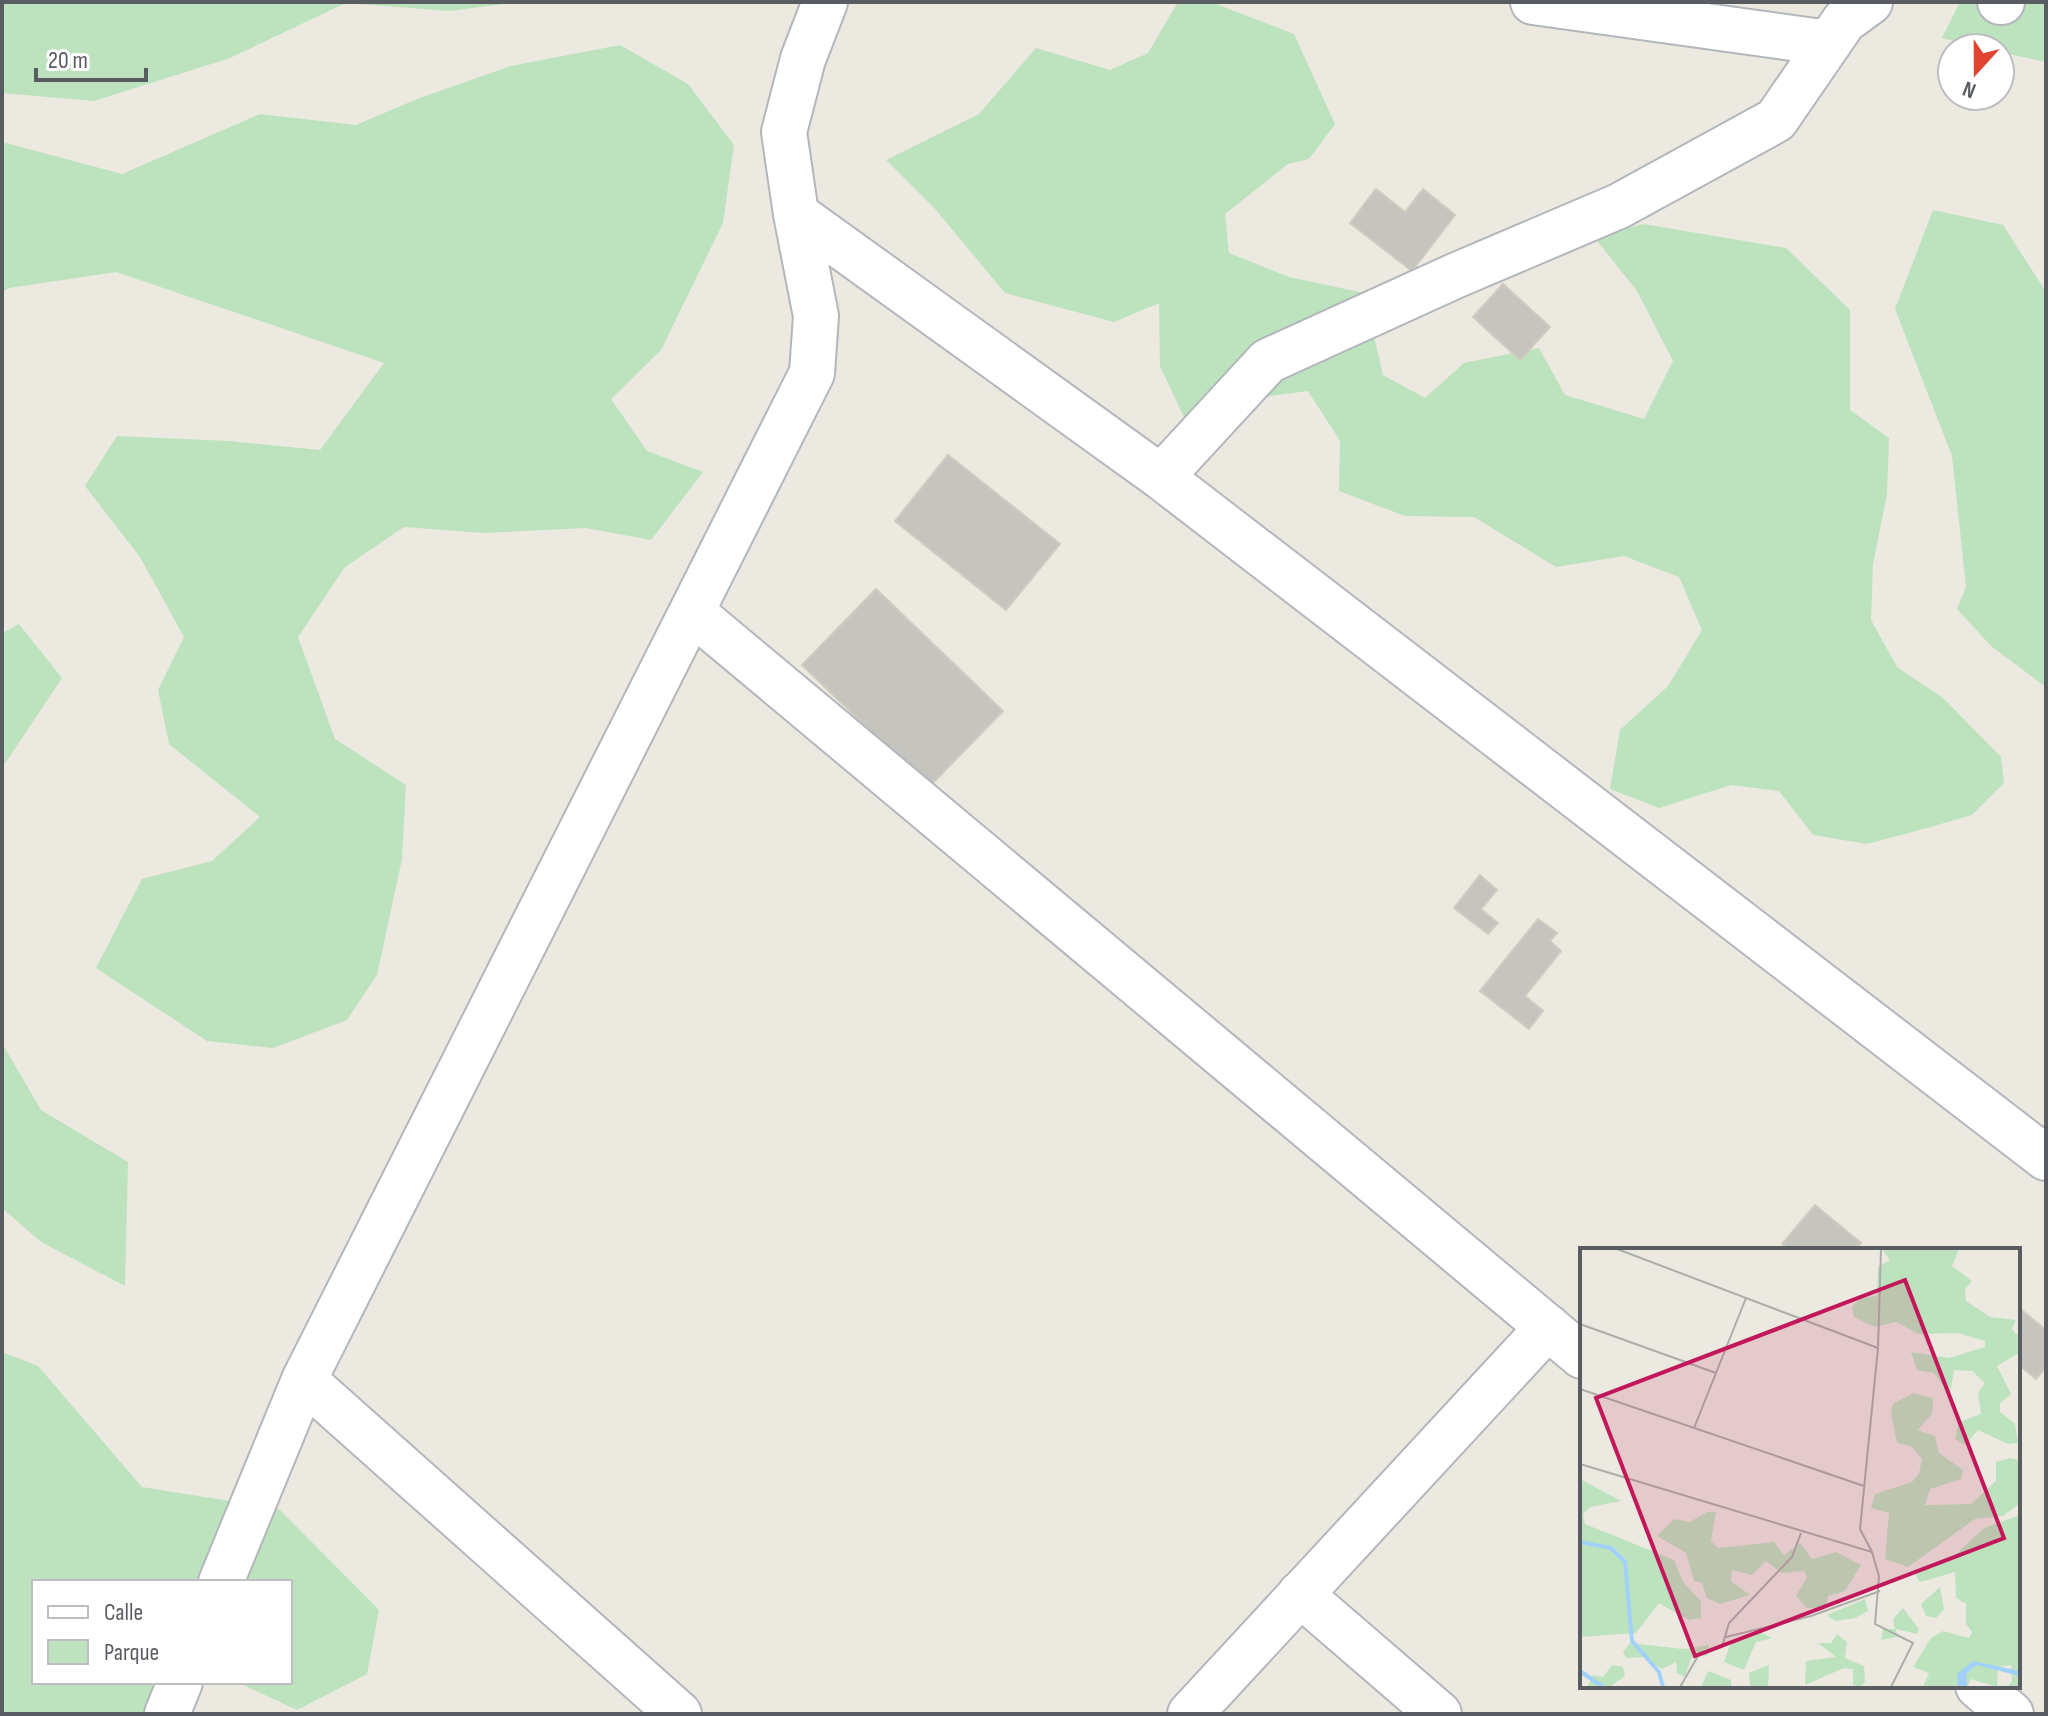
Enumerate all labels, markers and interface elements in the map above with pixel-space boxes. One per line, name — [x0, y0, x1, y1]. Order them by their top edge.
scale bar — [36, 32, 146, 82]
north arrow — [1936, 32, 2016, 112]
text: 20 m — [48, 46, 88, 75]
text: N — [1959, 75, 1980, 104]
inset map — [1580, 1248, 2020, 1688]
legend — [32, 1580, 292, 1684]
text: Calle — [104, 1598, 143, 1627]
text: Parque — [104, 1638, 159, 1667]

